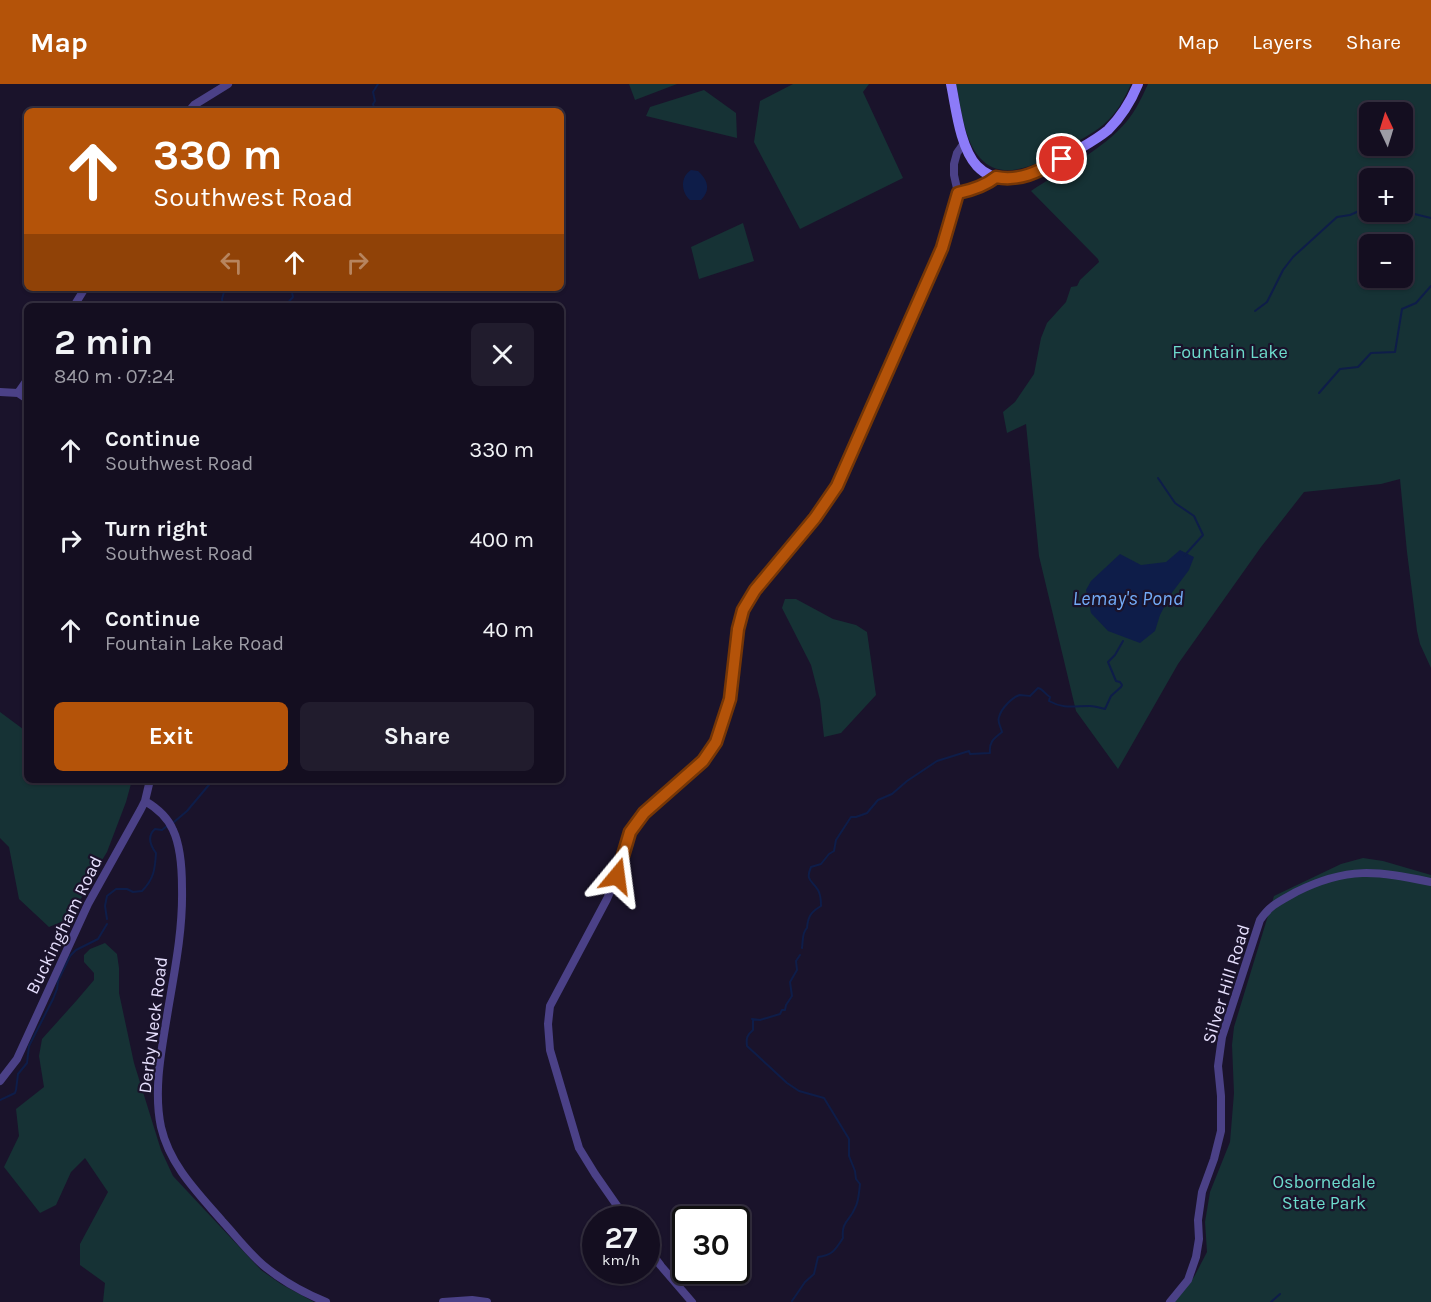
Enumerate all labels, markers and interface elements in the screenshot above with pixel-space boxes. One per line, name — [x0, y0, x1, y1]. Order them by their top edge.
text: Map — [30, 26, 88, 59]
text: Map — [1177, 30, 1219, 54]
text: Layers — [1252, 30, 1313, 54]
text: Share — [1346, 30, 1401, 54]
north arrow — [1359, 102, 1413, 156]
map controls — [1359, 102, 1413, 288]
text: 330 m — [153, 130, 282, 180]
icon: ahead — [54, 132, 132, 210]
pin — [1036, 133, 1087, 184]
icon: arrive — [1045, 142, 1078, 175]
button: + — [1359, 168, 1413, 222]
text: Southwest Road — [153, 181, 353, 213]
button: − — [1359, 234, 1413, 288]
icon: left — [215, 246, 248, 279]
icon: ahead — [278, 246, 311, 279]
icon: right — [341, 246, 374, 279]
text: 2 min — [54, 321, 153, 363]
button: close — [471, 323, 534, 386]
park label: Fountain Lake — [1172, 341, 1288, 363]
text: 840 m · 07:24 — [54, 365, 175, 388]
text: Continue — [105, 426, 200, 452]
icon: ahead — [54, 434, 87, 467]
text: 330 m — [469, 437, 534, 463]
text: Southwest Road — [105, 452, 253, 475]
text: Turn right — [105, 516, 208, 542]
icon: right — [54, 524, 87, 557]
text: 400 m — [470, 527, 534, 553]
text: Southwest Road — [105, 542, 253, 565]
water label: Lemay's Pond — [1073, 587, 1184, 610]
text: Continue — [105, 606, 200, 632]
icon: ahead — [54, 614, 87, 647]
text: 40 m — [483, 617, 534, 643]
text: Fountain Lake Road — [105, 632, 284, 655]
button: Exit — [54, 702, 288, 771]
button: Share — [300, 702, 534, 771]
position arrow — [585, 844, 649, 908]
street label: Buckingham Road — [21, 852, 107, 998]
street label: Silver Hill Road — [1197, 922, 1255, 1046]
street label: Derby Neck Road — [134, 955, 172, 1095]
park label: Osbornedale State Park — [1272, 1171, 1376, 1214]
speed limit sign: 30 — [672, 1206, 750, 1284]
text: 27 — [604, 1220, 638, 1256]
text: km/h — [602, 1251, 640, 1269]

